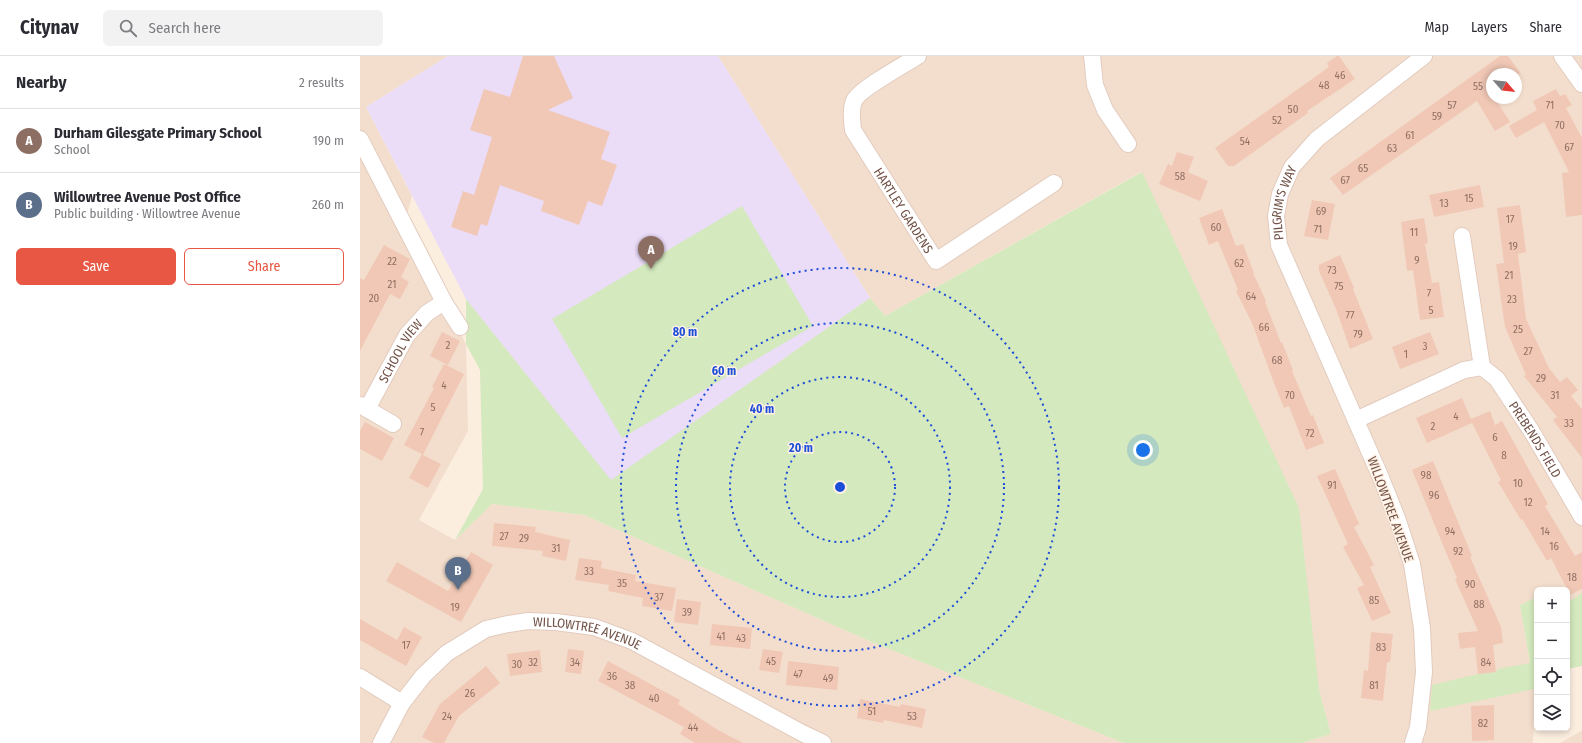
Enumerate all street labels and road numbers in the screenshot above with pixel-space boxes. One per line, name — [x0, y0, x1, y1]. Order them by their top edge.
street label: PILGRIM'S WAY — [1269, 163, 1300, 241]
street label: HARTLEY GARDENS — [871, 165, 936, 256]
street label: SCHOOL VIEW — [376, 316, 426, 386]
street label: PREBENDS FIELD — [1506, 399, 1564, 480]
street label: WILLOWTREE AVENUE — [1364, 454, 1417, 564]
street label: WILLOWTREE AVENUE — [533, 614, 644, 653]

